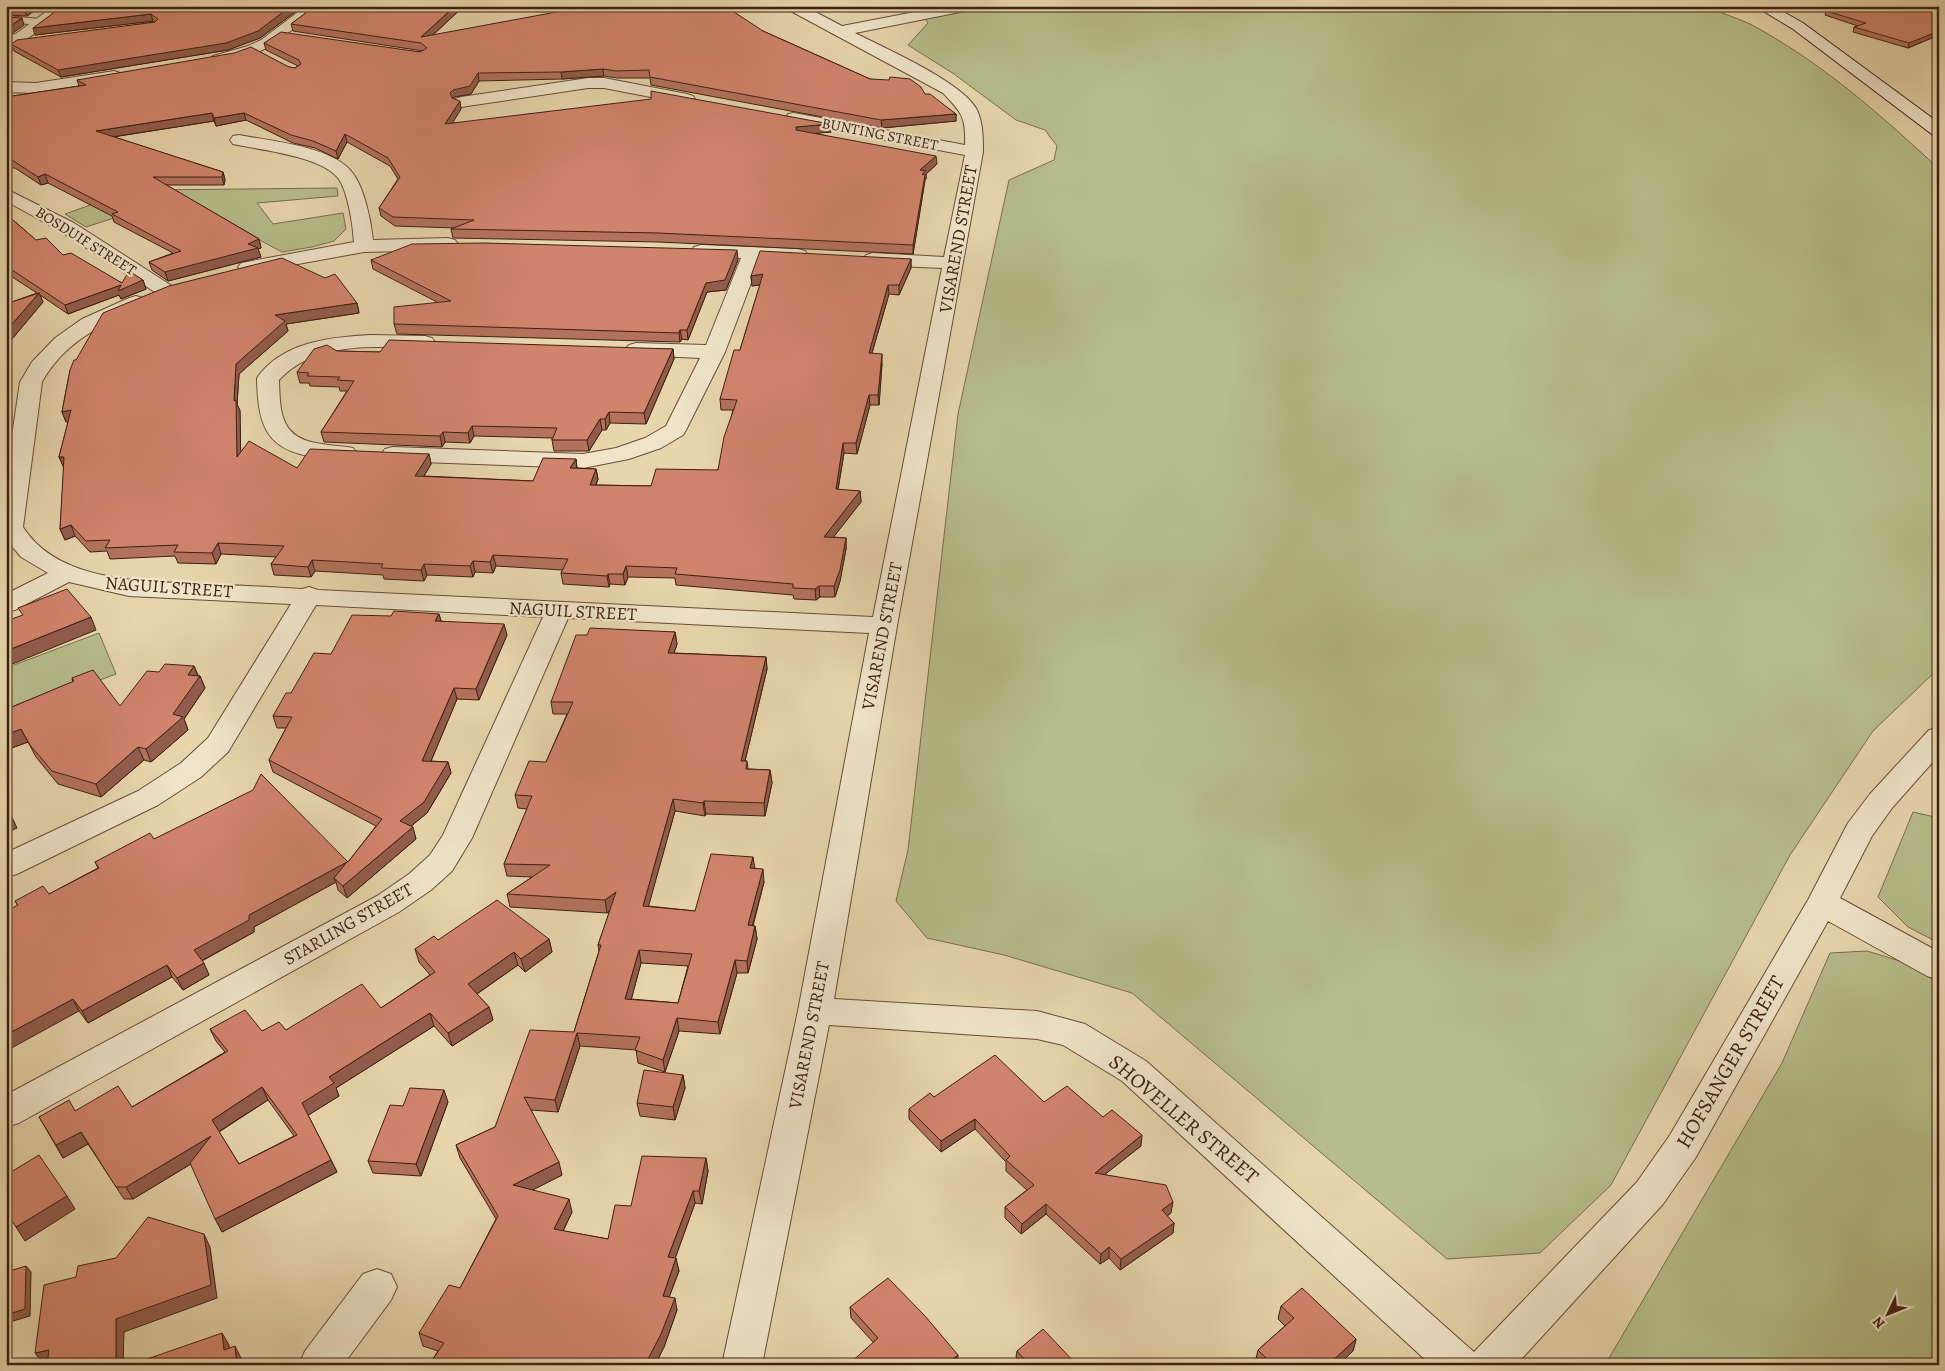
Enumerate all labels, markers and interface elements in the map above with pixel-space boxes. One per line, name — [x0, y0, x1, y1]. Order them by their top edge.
street label: BUNTING STREET — [820, 113, 941, 155]
street label: VISAREND STREET — [933, 163, 983, 316]
street label: BOSDUIF STREET — [32, 202, 141, 280]
street label: VISAREND STREET — [856, 560, 908, 713]
street label: NAGUIL STREET — [104, 571, 234, 603]
street label: NAGUIL STREET — [508, 596, 638, 626]
street label: STARLING STREET — [279, 877, 417, 971]
street label: VISAREND STREET — [783, 959, 835, 1112]
street label: HOFSANGER STREET — [1669, 970, 1791, 1153]
street label: SHOVELLER STREET — [1103, 1048, 1265, 1190]
north arrow — [1862, 1288, 1912, 1338]
text: N — [1868, 1312, 1889, 1333]

